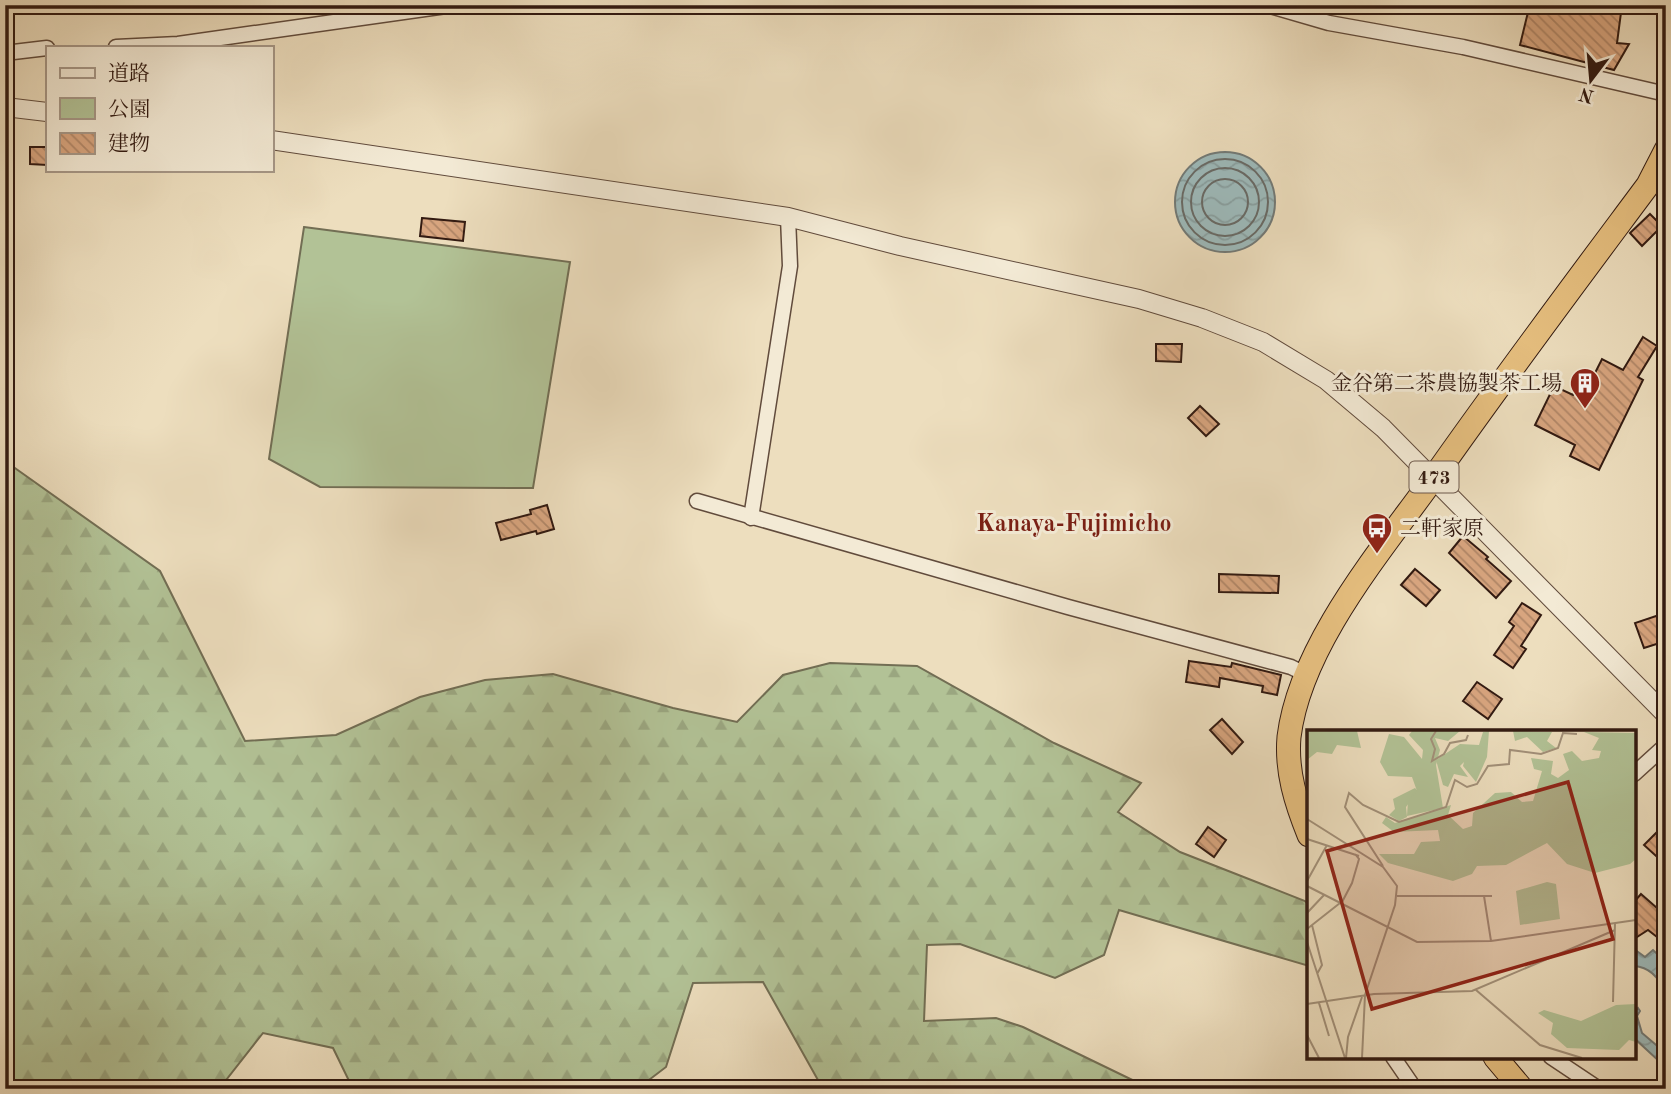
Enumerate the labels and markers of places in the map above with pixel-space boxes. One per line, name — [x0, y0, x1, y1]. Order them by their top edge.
building icon: 金谷第二茶農協製茶工場 — [1568, 366, 1602, 410]
place label: 金谷第二茶農協製茶工場 — [1331, 372, 1562, 395]
bus stop icon: 二軒家原 — [1360, 511, 1394, 555]
place label: 二軒家原 — [1400, 517, 1484, 540]

